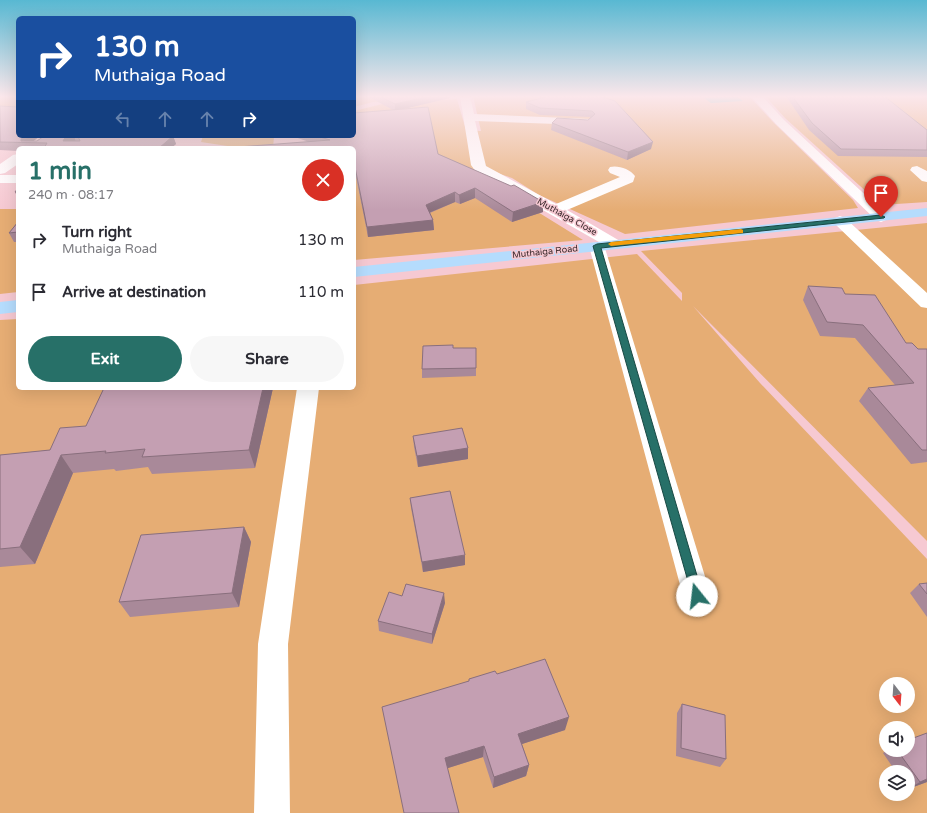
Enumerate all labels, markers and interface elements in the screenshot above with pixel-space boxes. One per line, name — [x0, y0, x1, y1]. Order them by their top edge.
text: 130 m — [94, 30, 180, 64]
icon: right — [28, 32, 80, 84]
text: Muthaiga Road — [94, 64, 226, 86]
icon: left — [112, 108, 134, 130]
icon: ahead — [154, 108, 176, 130]
icon: ahead — [196, 108, 218, 130]
icon: right — [238, 108, 260, 130]
text: 1 min — [28, 157, 92, 186]
button: close — [302, 159, 344, 201]
pin — [864, 176, 898, 217]
icon: arrive — [870, 182, 892, 204]
text: 240 m · 08:17 — [28, 187, 114, 203]
street label: Muthaiga Close — [535, 196, 599, 238]
text: Turn right — [62, 223, 132, 241]
icon: right — [28, 229, 50, 251]
text: 130 m — [298, 231, 344, 249]
text: Muthaiga Road — [62, 241, 157, 257]
street label: Muthaiga Road — [512, 243, 578, 261]
icon: arrive — [28, 281, 50, 303]
text: Arrive at destination — [62, 283, 206, 301]
text: 110 m — [298, 283, 344, 301]
button: Exit — [28, 336, 182, 382]
button: Share — [190, 336, 344, 382]
position arrow — [676, 575, 718, 617]
north arrow — [879, 677, 915, 713]
map controls — [879, 677, 915, 801]
button: sound — [879, 721, 915, 757]
button: layers — [879, 765, 915, 801]

